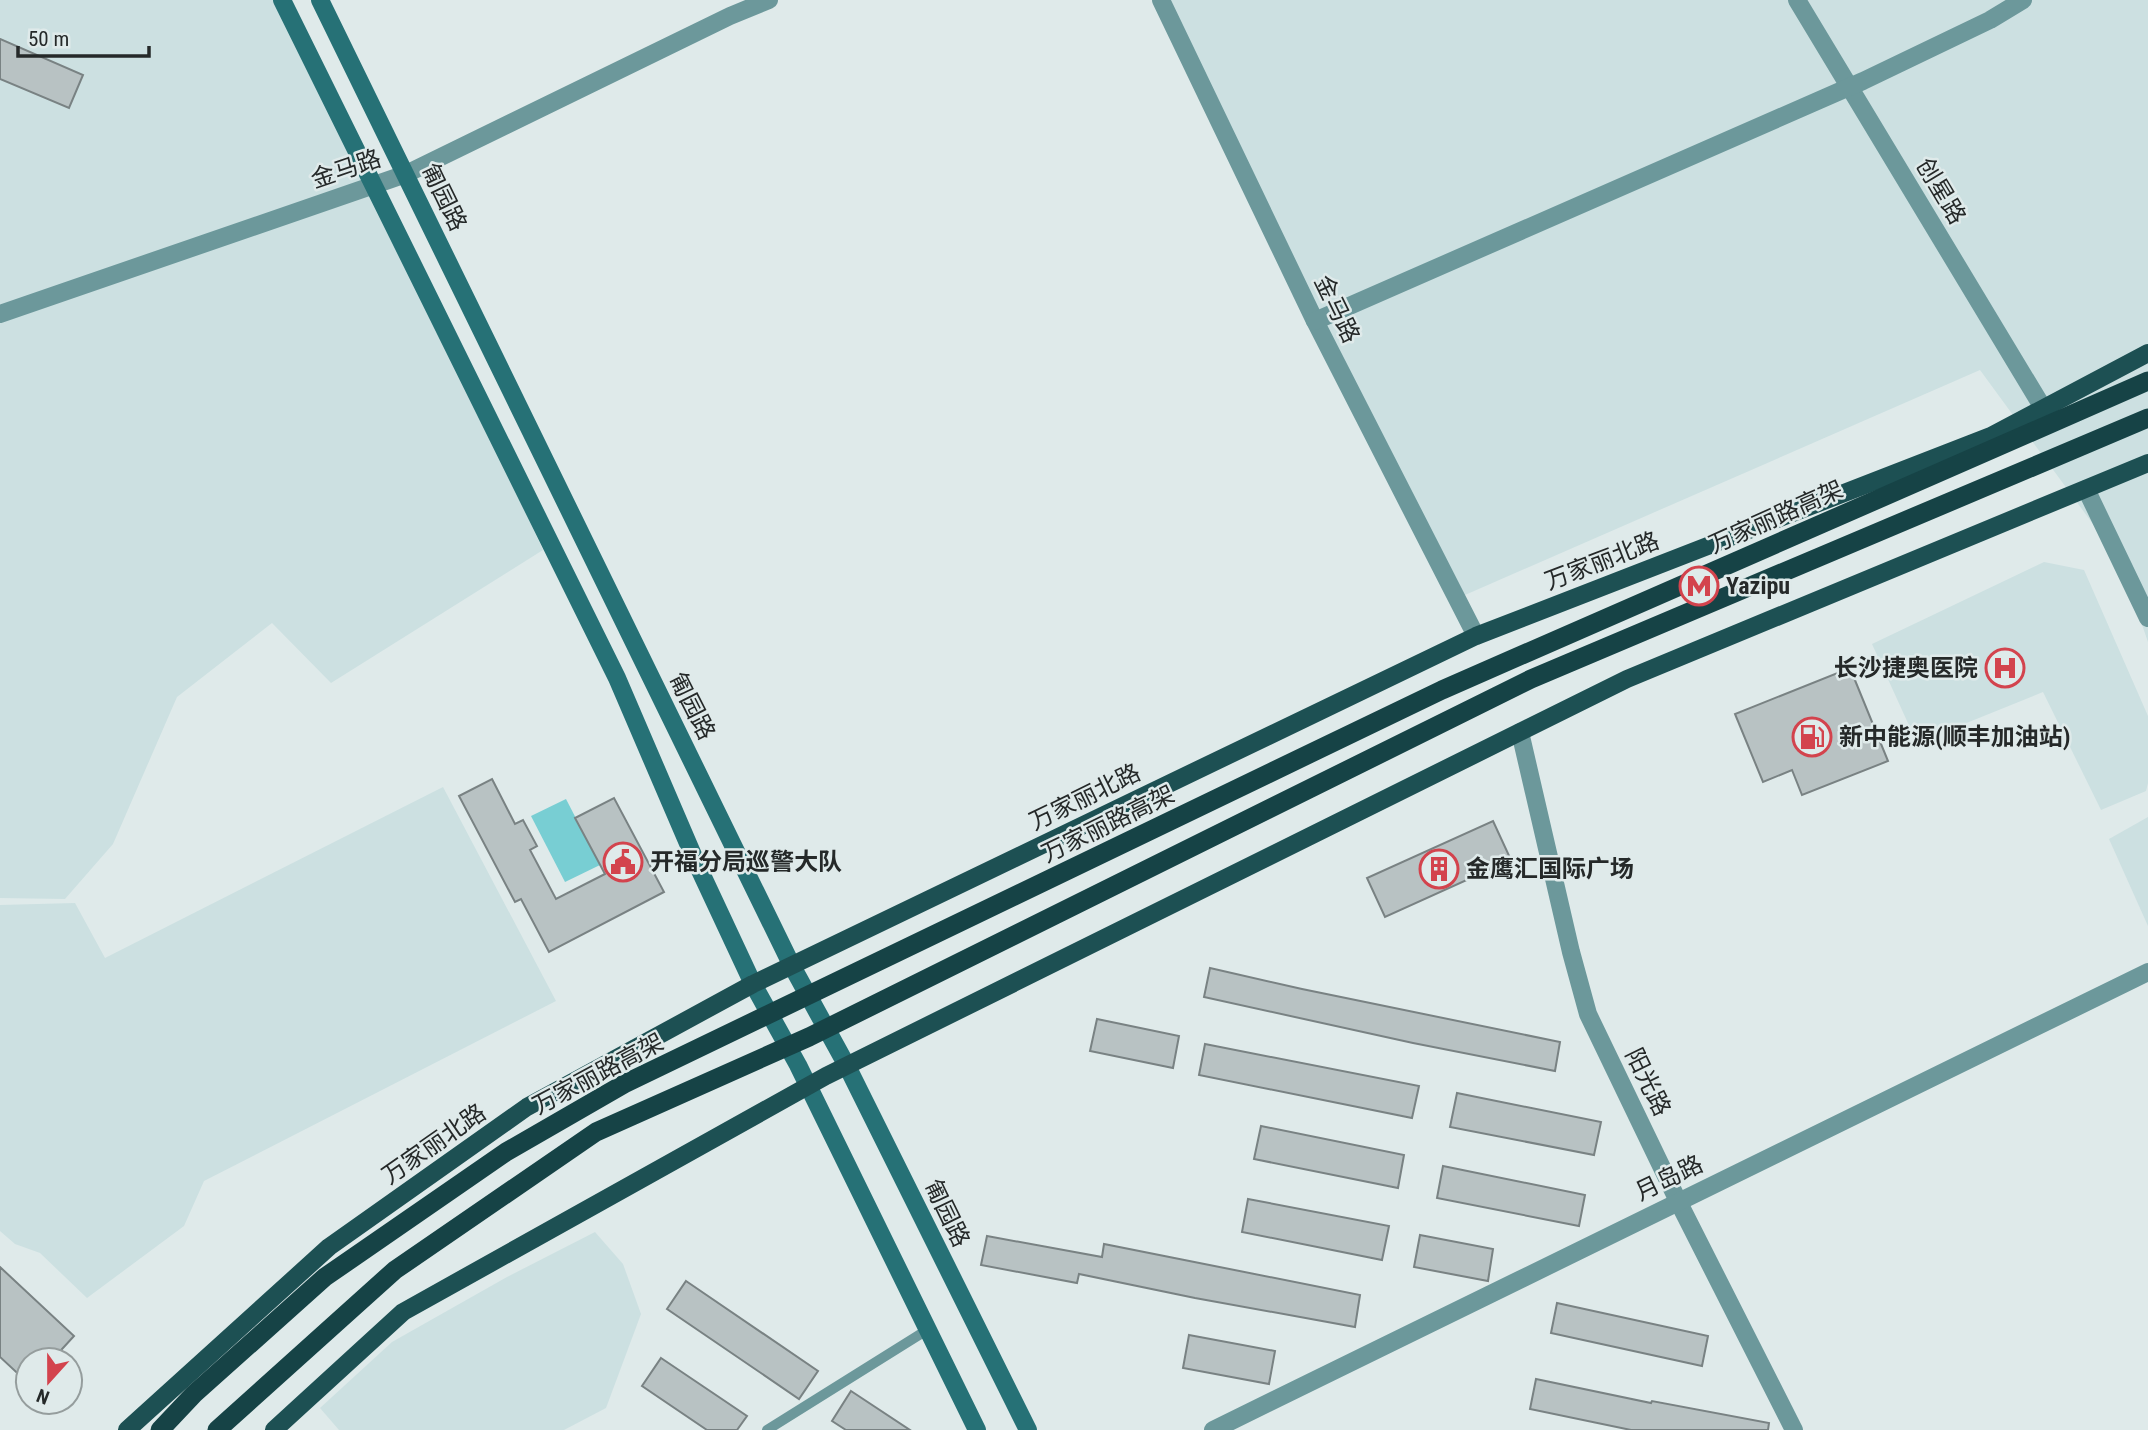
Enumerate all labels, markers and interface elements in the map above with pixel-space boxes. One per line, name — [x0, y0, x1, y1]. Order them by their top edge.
scale bar — [18, 14, 149, 58]
text: 50 m — [28, 27, 69, 51]
street label: 金马路 — [307, 144, 385, 194]
street label: 创星路 — [1910, 153, 1972, 229]
street label: 匍园路 — [416, 159, 472, 235]
street label: 金马路 — [1309, 271, 1365, 347]
street label: 万家丽路高架 — [1705, 475, 1847, 559]
street label: 万家丽北路 — [1541, 526, 1663, 596]
metro station icon: Yazipu — [1678, 565, 1720, 607]
place label: Yazipu — [1726, 572, 1790, 600]
hospital icon: 长沙捷奥医院 — [1984, 647, 2026, 689]
place label: 长沙捷奥医院 — [1834, 654, 1978, 682]
street label: 匍园路 — [663, 668, 721, 744]
fuel station icon: 新中能源(顺丰加油站) — [1791, 716, 1833, 758]
place label: 新中能源(顺丰加油站) — [1839, 723, 2071, 751]
street label: 万家丽北路 — [1025, 758, 1145, 836]
street label: 万家丽路高架 — [1037, 780, 1179, 868]
public building icon: 开福分局巡警大队 — [602, 841, 644, 883]
place label: 开福分局巡警大队 — [650, 848, 842, 876]
building icon: 金鹰汇国际广场 — [1418, 848, 1460, 890]
place label: 金鹰汇国际广场 — [1466, 855, 1634, 883]
street label: 万家丽路高架 — [528, 1028, 668, 1120]
street label: 阳光路 — [1620, 1044, 1676, 1120]
street label: 万家丽北路 — [377, 1098, 491, 1190]
street label: 月岛路 — [1631, 1150, 1707, 1206]
street label: 匍园路 — [919, 1175, 975, 1251]
north arrow — [14, 1346, 84, 1416]
text: N — [34, 1384, 53, 1409]

